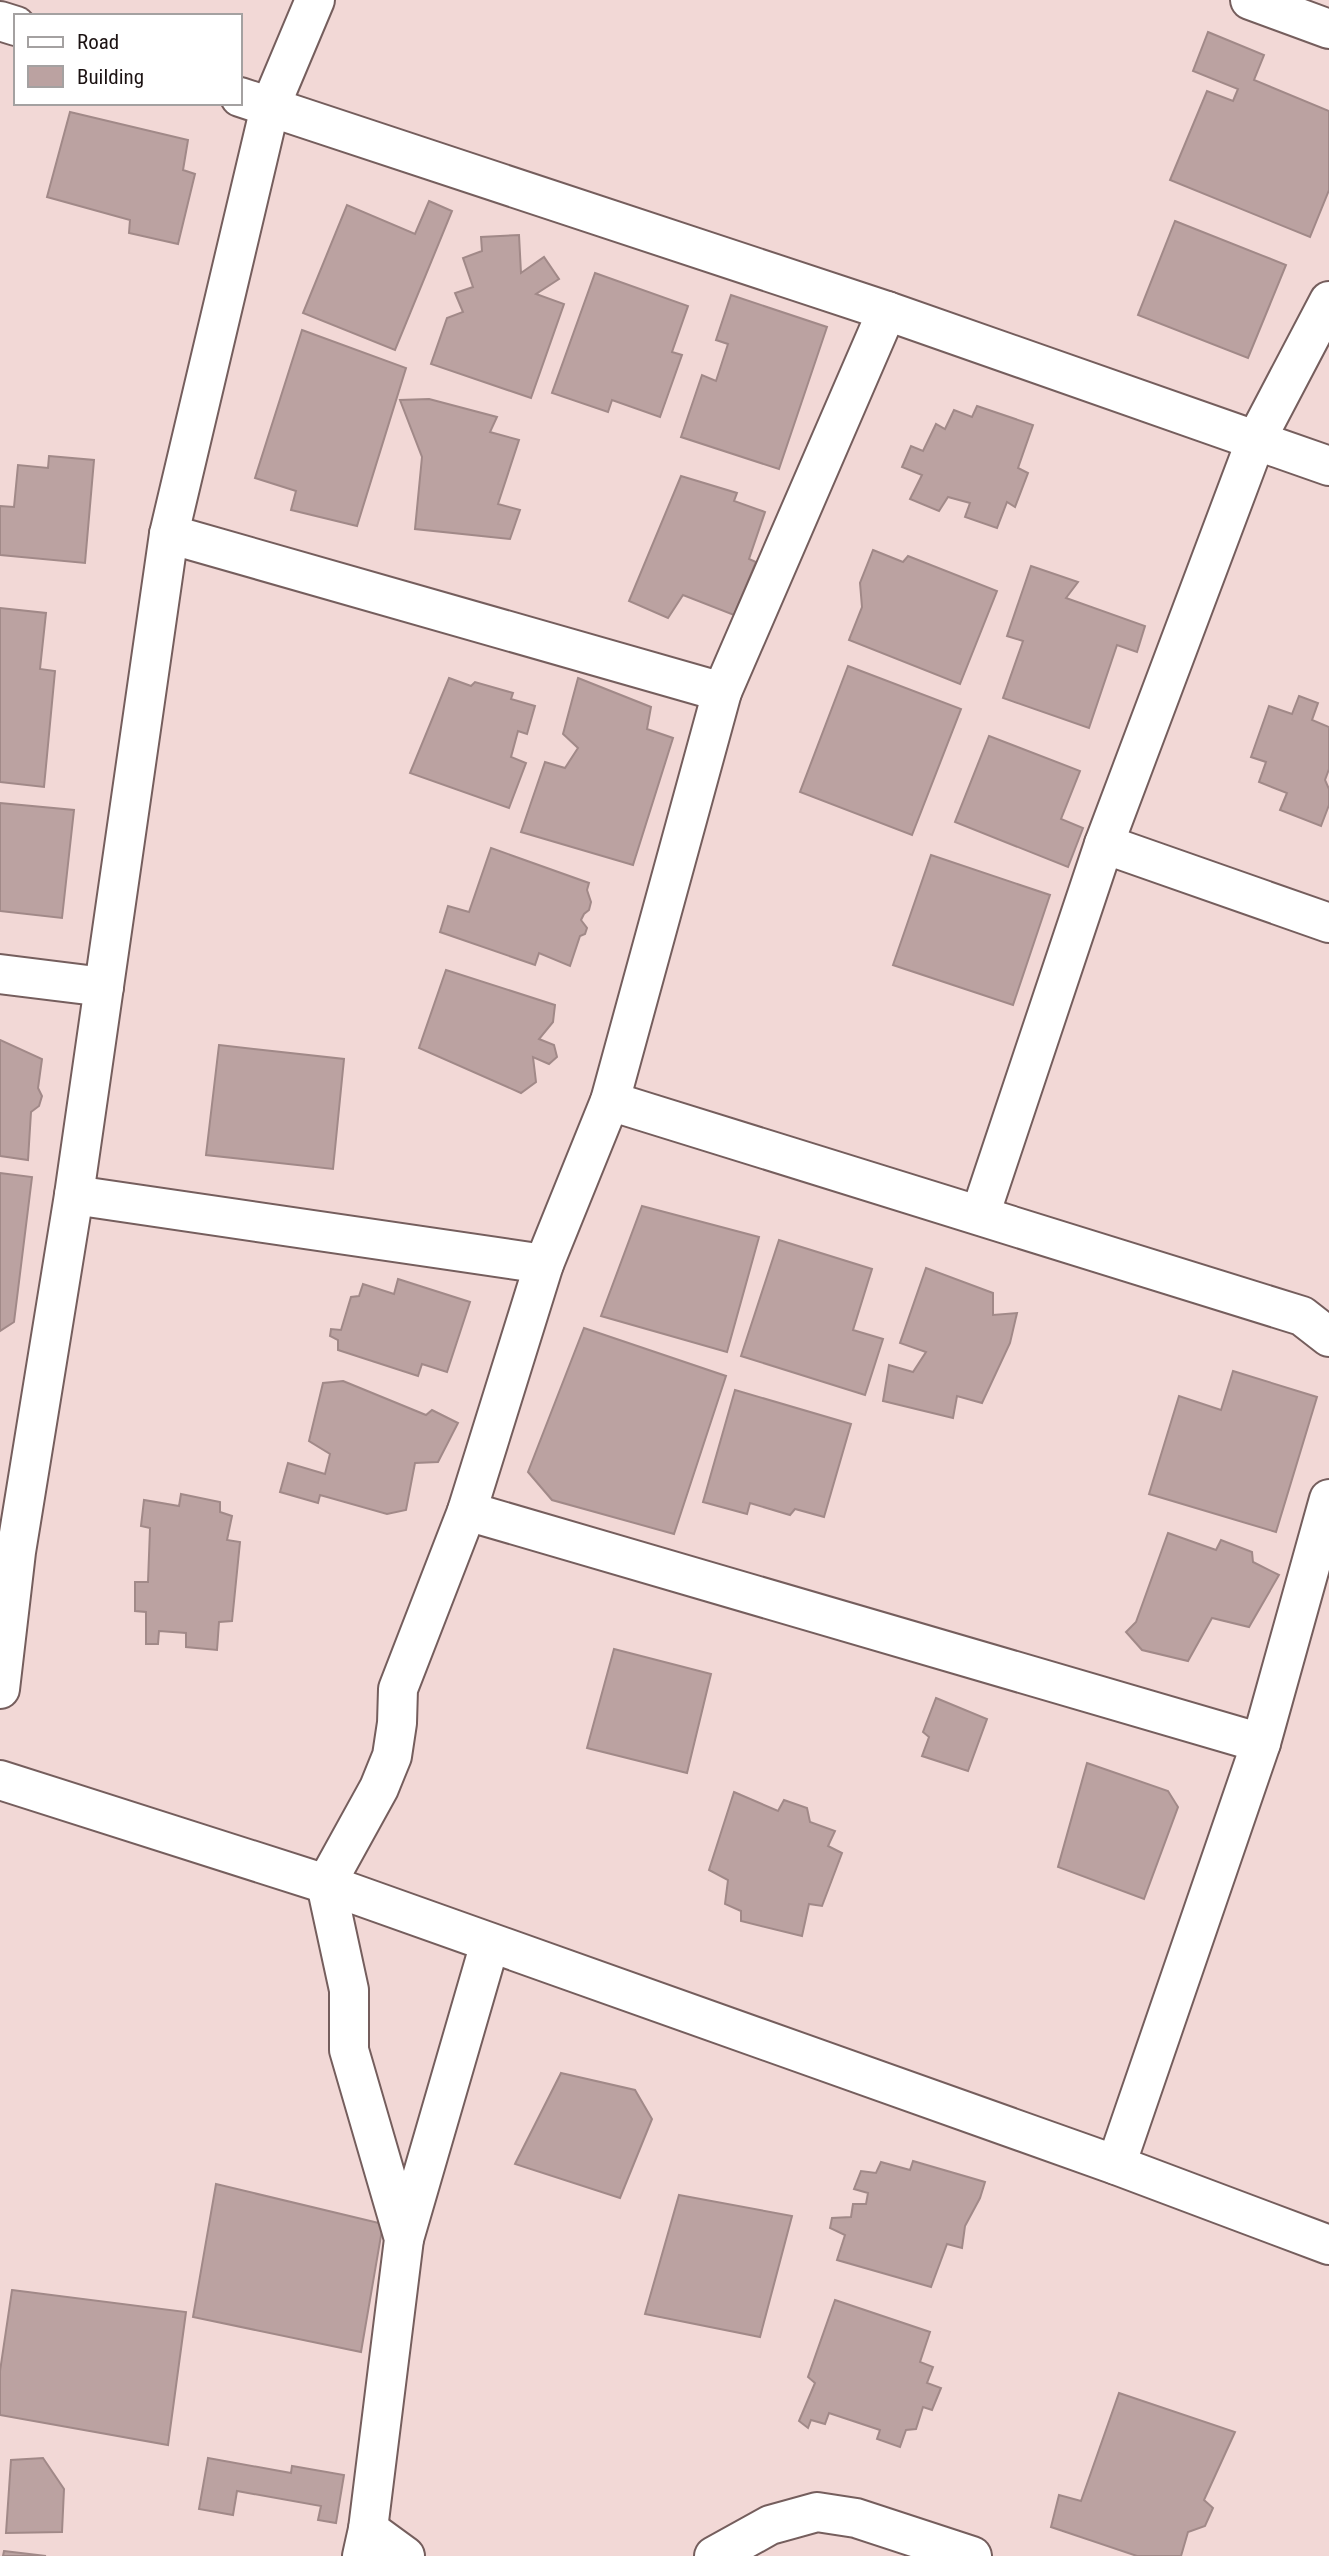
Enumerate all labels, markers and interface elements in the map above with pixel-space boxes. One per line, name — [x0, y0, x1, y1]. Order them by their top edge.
legend — [14, 14, 242, 105]
text: Road — [77, 30, 119, 54]
text: Building — [77, 65, 144, 89]

